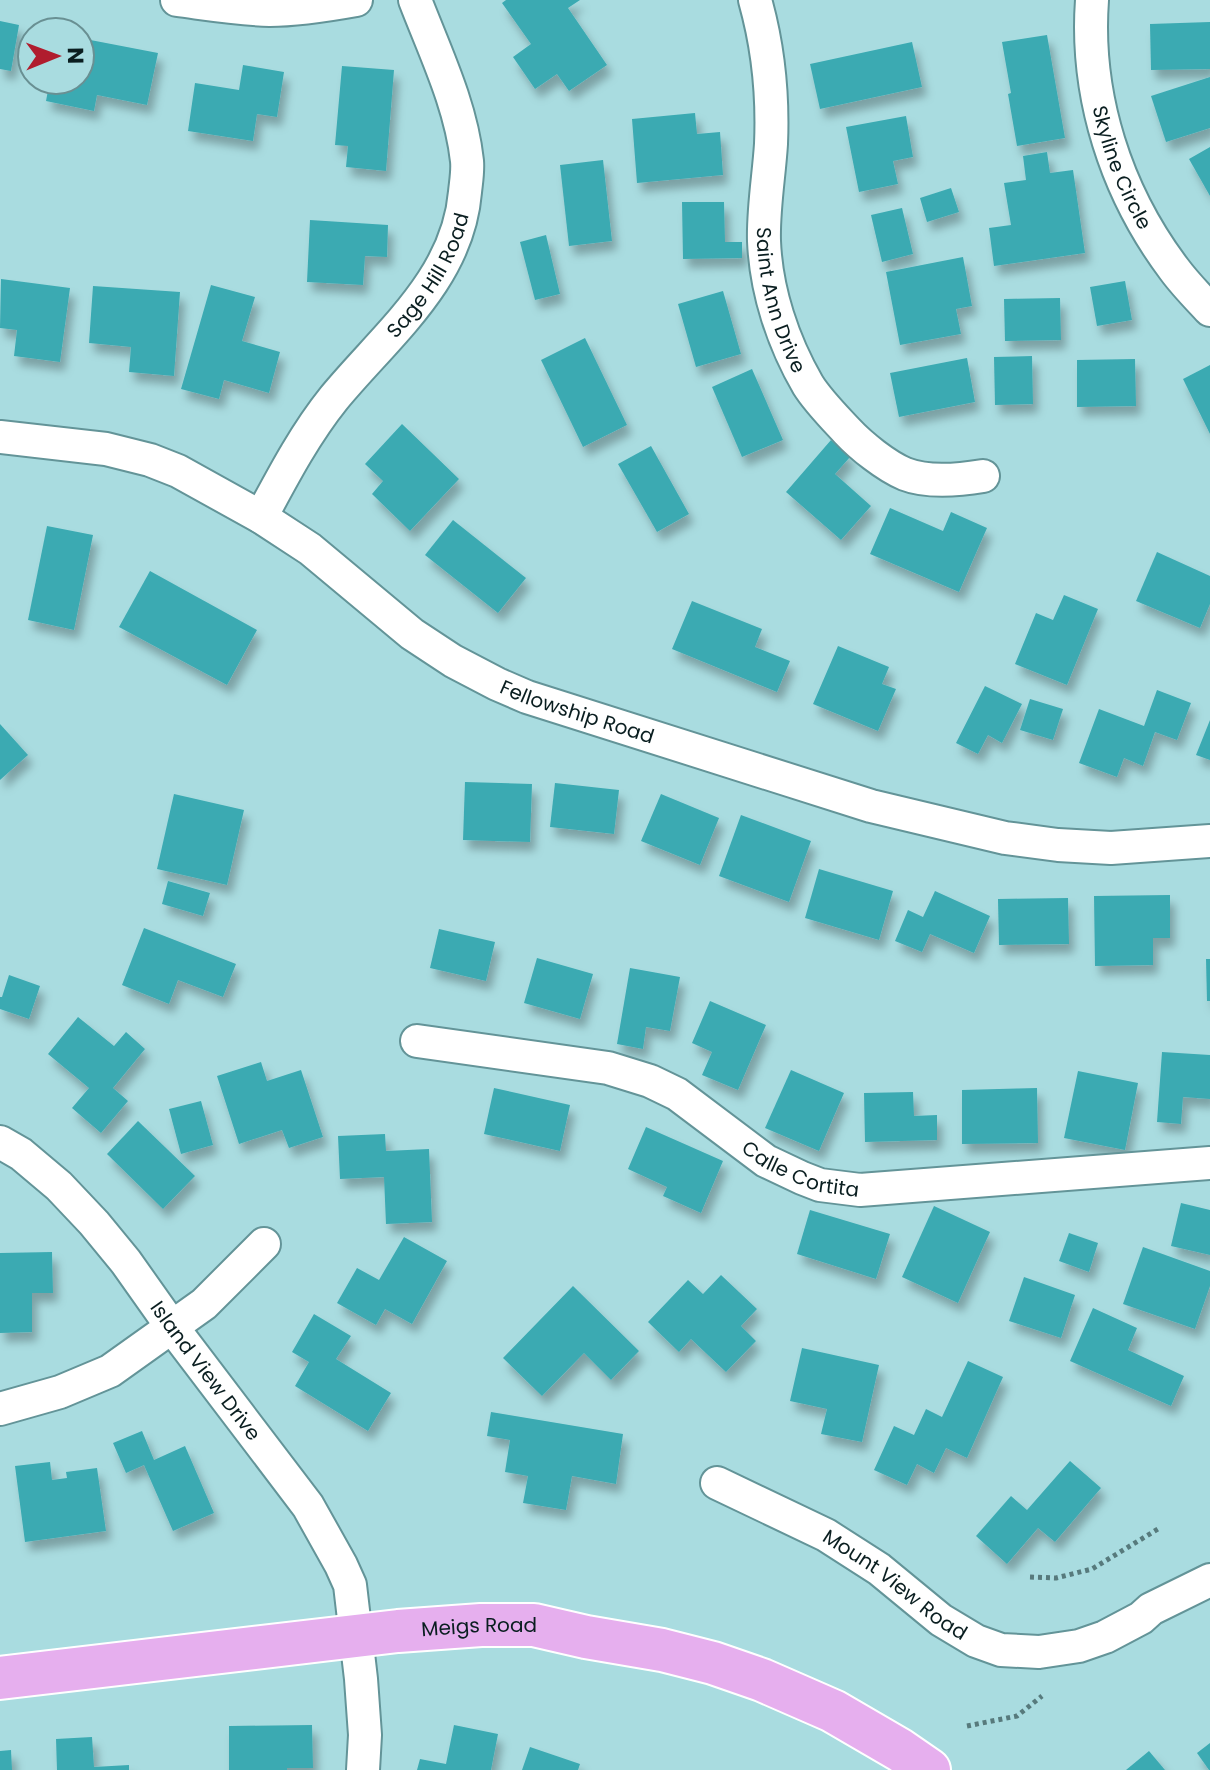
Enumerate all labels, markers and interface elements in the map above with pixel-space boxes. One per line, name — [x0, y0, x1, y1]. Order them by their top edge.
north arrow — [16, 16, 96, 96]
text: N — [60, 47, 91, 64]
street label: Skyline Circle — [1086, 103, 1159, 234]
street label: Sage Hill Road — [380, 210, 476, 344]
street label: Saint Ann Drive — [750, 227, 813, 378]
street label: Fellowship Road — [496, 673, 658, 750]
street label: Calle Cortita — [736, 1134, 861, 1204]
street label: Island View Drive — [144, 1295, 267, 1446]
street label: Mount View Road — [817, 1523, 973, 1647]
street label: Meigs Road — [420, 1611, 537, 1643]

